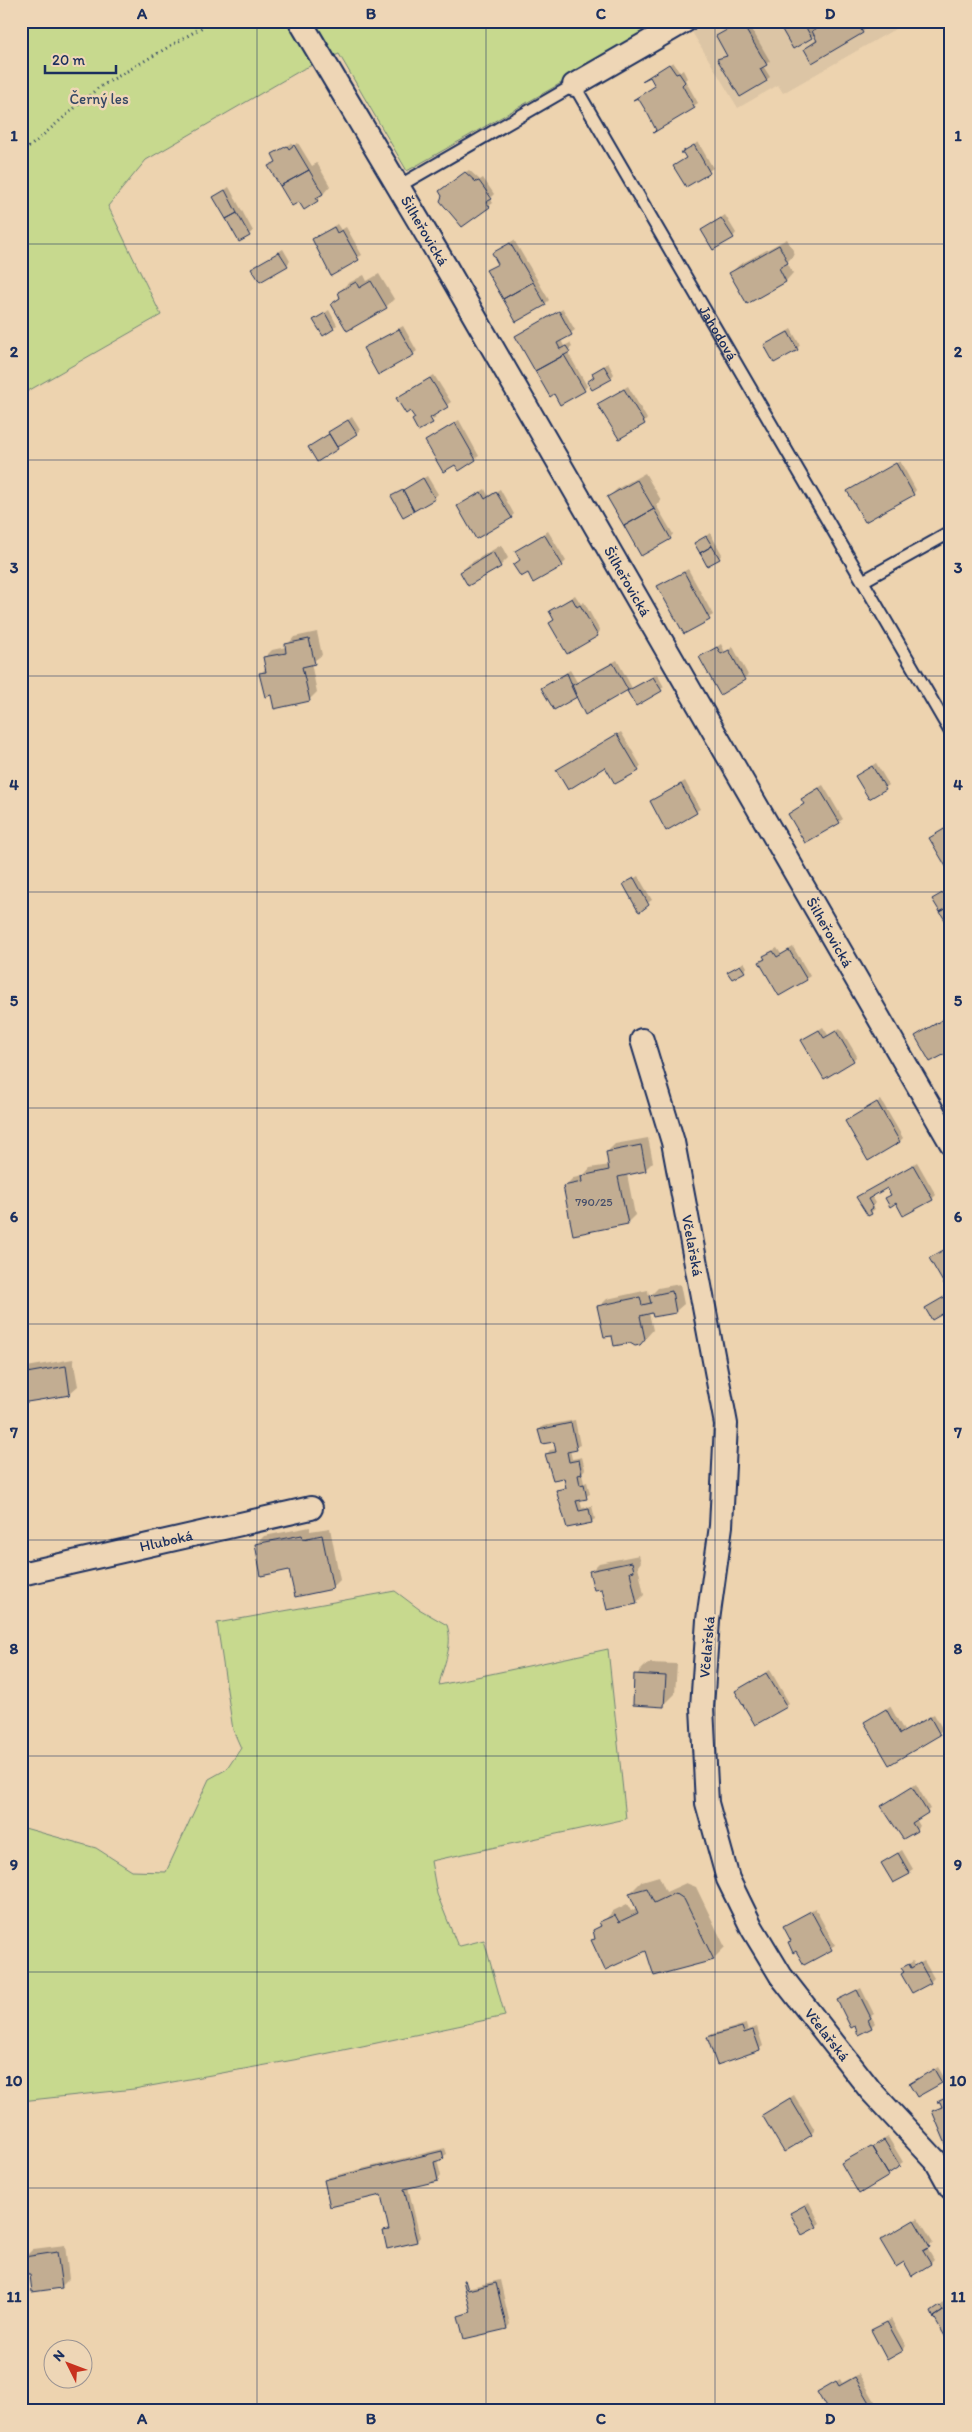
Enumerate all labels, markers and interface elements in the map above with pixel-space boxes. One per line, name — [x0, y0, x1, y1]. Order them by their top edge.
text: A — [136, 4, 148, 23]
text: B — [366, 4, 377, 23]
text: C — [596, 4, 607, 23]
text: D — [825, 4, 836, 23]
scale bar — [45, 42, 116, 74]
text: 20 m — [52, 51, 86, 69]
park label: Černý les — [69, 90, 129, 108]
text: 1 — [10, 126, 18, 145]
text: 1 — [954, 126, 962, 145]
street label: Šilheřovická — [397, 193, 452, 269]
street label: Jahodová — [695, 302, 741, 364]
text: 2 — [10, 342, 19, 361]
text: 2 — [954, 342, 963, 361]
street label: Šilheřovická — [600, 543, 655, 620]
text: 3 — [10, 558, 19, 577]
text: 3 — [954, 558, 963, 577]
text: 4 — [9, 775, 19, 794]
text: 4 — [953, 775, 963, 794]
street label: Šilheřovická — [802, 894, 857, 971]
text: 5 — [10, 991, 19, 1010]
text: 5 — [954, 991, 963, 1010]
house number: 790/25 — [575, 1195, 613, 1209]
text: 6 — [10, 1207, 19, 1226]
text: 6 — [954, 1207, 963, 1226]
street label: Včelařská — [678, 1213, 707, 1278]
text: 7 — [9, 1423, 18, 1442]
text: 7 — [953, 1423, 962, 1442]
street label: Hluboká — [138, 1526, 195, 1556]
street label: Včelařská — [695, 1615, 719, 1679]
text: 8 — [10, 1639, 19, 1658]
text: 8 — [954, 1639, 963, 1658]
text: 9 — [10, 1855, 18, 1874]
text: 9 — [954, 1855, 962, 1874]
street label: Včelařská — [801, 2005, 853, 2065]
text: 10 — [5, 2071, 23, 2090]
text: 10 — [949, 2071, 967, 2090]
text: 11 — [7, 2287, 22, 2306]
text: 11 — [951, 2287, 966, 2306]
north arrow — [42, 2340, 92, 2390]
text: N — [49, 2346, 68, 2365]
text: A — [136, 2409, 148, 2428]
text: B — [366, 2409, 377, 2428]
text: C — [596, 2409, 607, 2428]
text: D — [825, 2409, 836, 2428]

